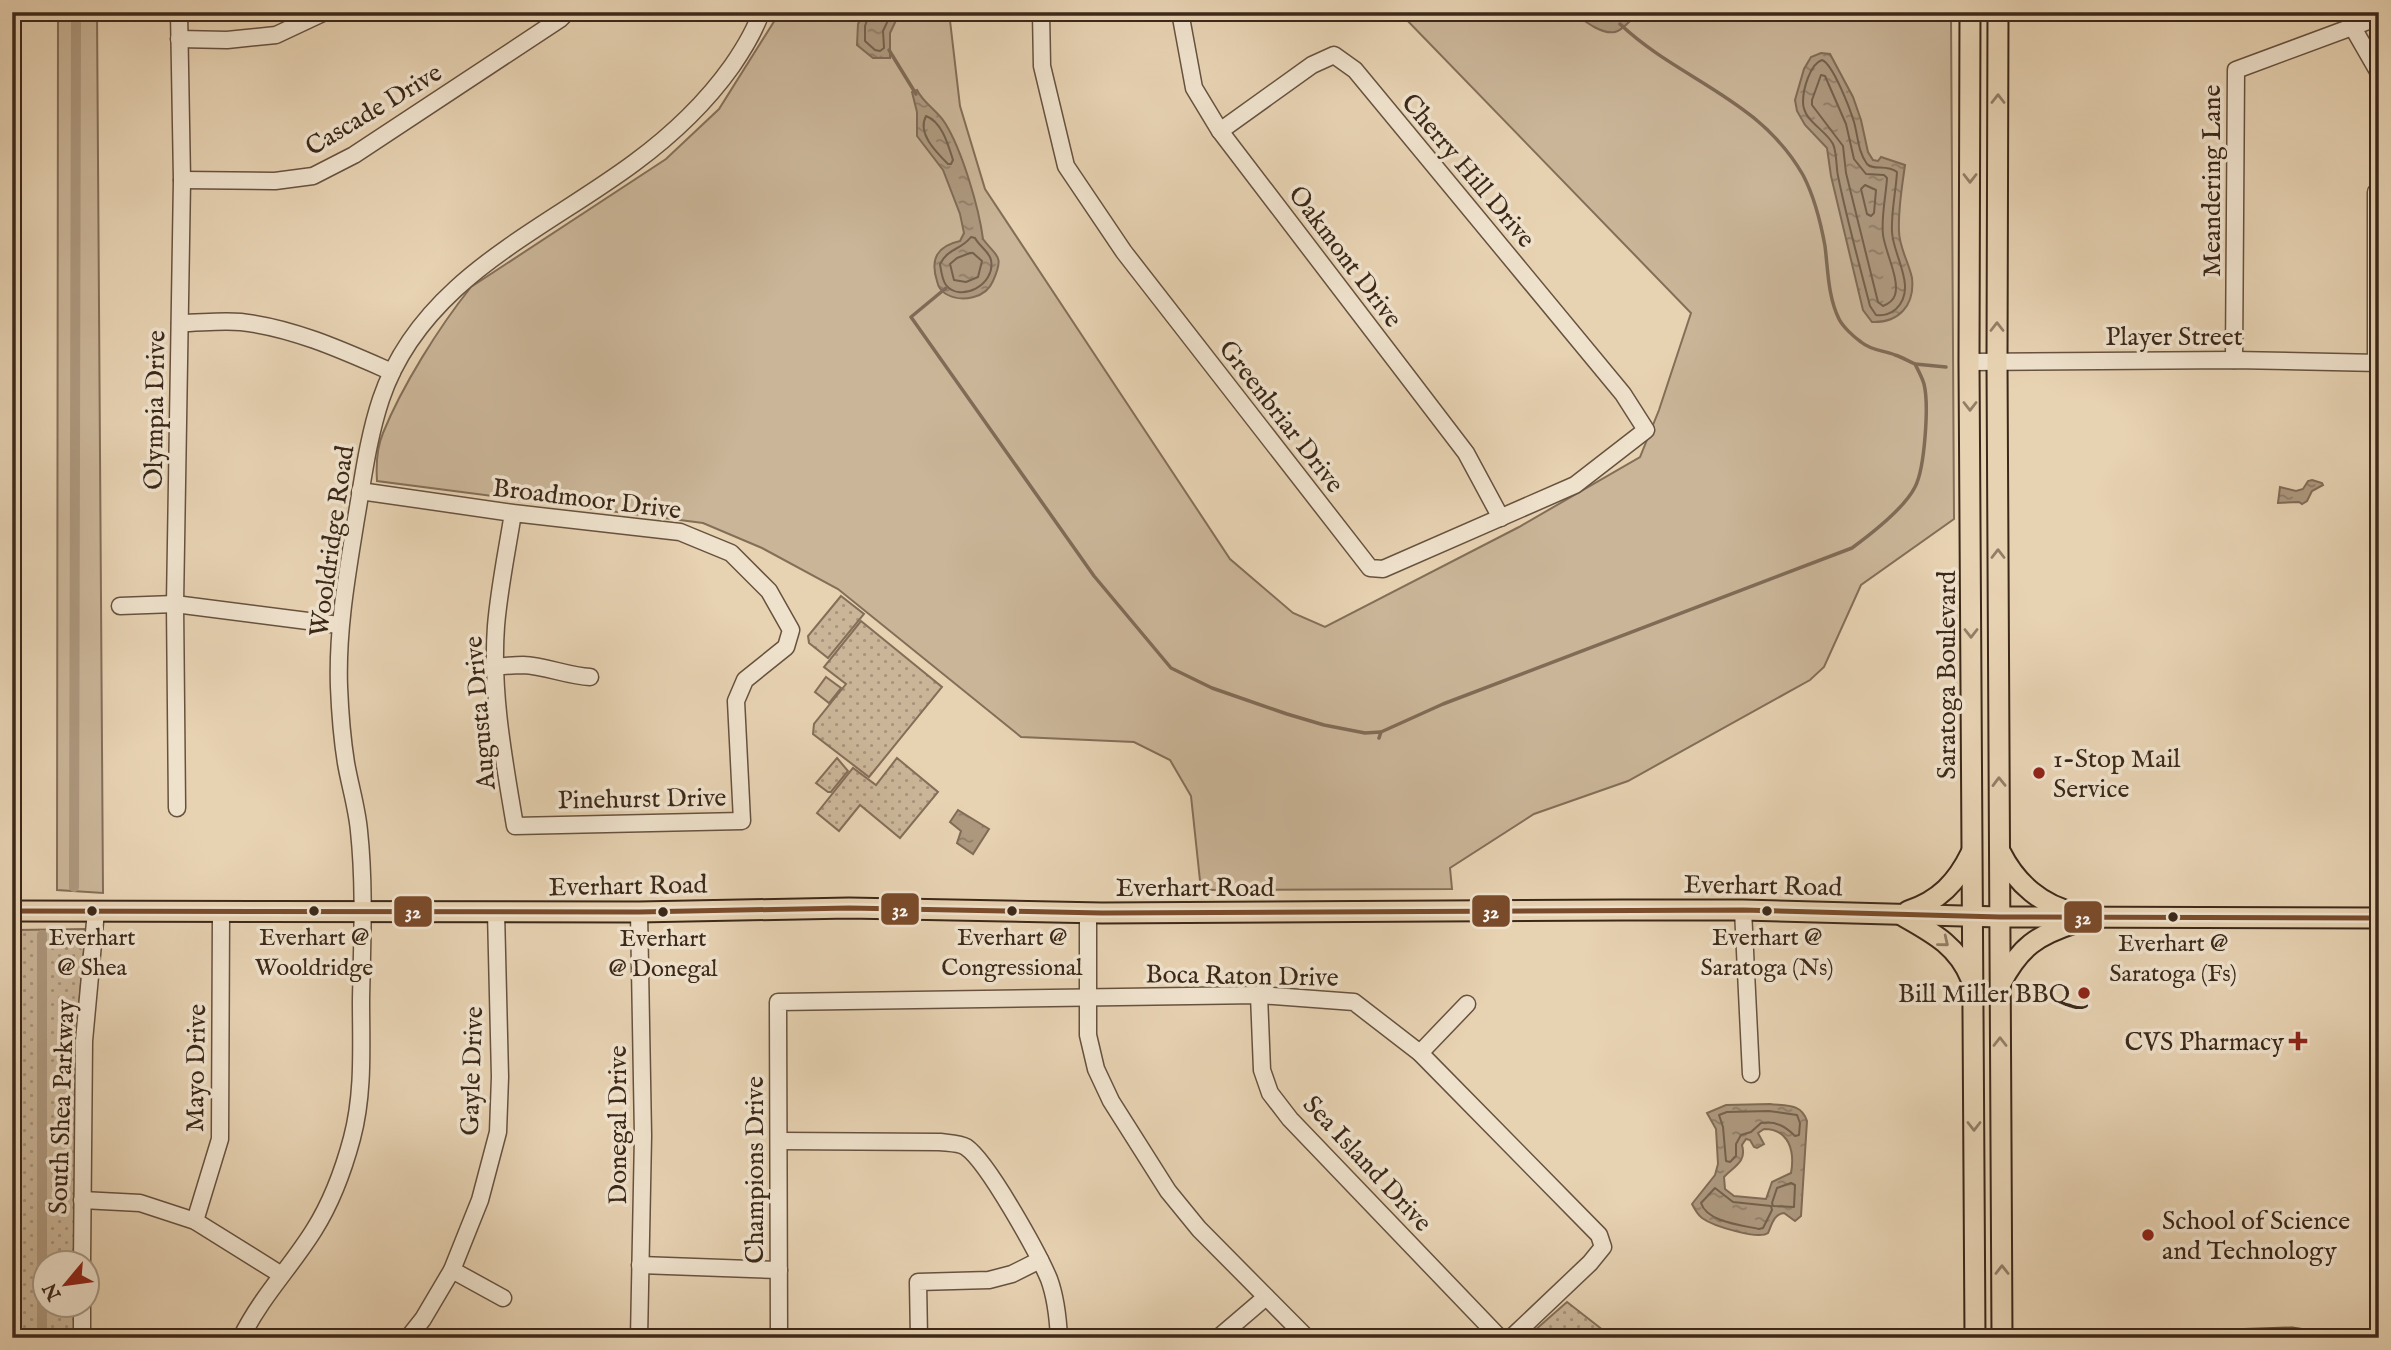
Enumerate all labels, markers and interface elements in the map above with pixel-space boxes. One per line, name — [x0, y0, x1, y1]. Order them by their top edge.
street label: Cascade Drive — [300, 57, 448, 164]
street label: Meandering Lane — [2196, 85, 2229, 277]
street label: Cherry Hill Drive — [1394, 87, 1542, 255]
one-way arrow — [1990, 93, 2006, 104]
one-way arrow — [1962, 174, 1978, 184]
street label: Oakmont Drive — [1281, 179, 1409, 335]
one-way arrow — [1989, 321, 2005, 331]
street label: Player Street — [2105, 321, 2243, 354]
street label: Olympia Drive — [138, 330, 173, 490]
street label: Greenbriar Drive — [1211, 334, 1351, 500]
one-way arrow — [1962, 401, 1977, 412]
street label: Wooldridge Road — [303, 443, 362, 639]
street label: Broadmoor Drive — [491, 472, 683, 527]
one-way arrow — [1990, 548, 2006, 559]
street label: Saratoga Boulevard — [1931, 570, 1964, 779]
one-way arrow — [1964, 628, 1979, 639]
street label: Augusta Drive — [457, 635, 504, 792]
place label: 1-Stop Mail Service — [2053, 743, 2181, 806]
marker: 1-Stop Mail Service — [2031, 765, 2047, 781]
one-way arrow — [1992, 776, 2007, 787]
street label: Pinehurst Drive — [557, 782, 727, 817]
street label: Everhart Road — [548, 869, 708, 904]
street label: Everhart Road — [1683, 869, 1843, 904]
street label: Everhart Road — [1116, 872, 1274, 905]
line badge: 32 — [880, 892, 920, 926]
line badge: 32 — [1471, 894, 1511, 928]
line badge: 32 — [393, 895, 433, 928]
text: 32 — [892, 899, 908, 923]
line badge: 32 — [2063, 900, 2103, 934]
text: 32 — [405, 901, 421, 925]
text: 32 — [1483, 901, 1499, 925]
marker: Everhart @ Shea — [85, 904, 99, 918]
marker: Everhart @ Wooldridge — [307, 904, 321, 918]
marker: Everhart @ Congressional — [1005, 904, 1019, 918]
marker: Everhart @ Saratoga (Ns) — [1760, 904, 1774, 918]
marker: Everhart @ Donegal — [656, 905, 670, 919]
text: 32 — [2075, 907, 2091, 931]
marker: Everhart @ Saratoga (Fs) — [2166, 910, 2180, 924]
place label: Everhart @ Shea — [49, 923, 135, 984]
place label: Everhart @ Wooldridge — [255, 923, 373, 984]
place label: Everhart @ Congressional — [941, 923, 1083, 984]
place label: Everhart @ Saratoga (Ns) — [1700, 923, 1834, 984]
place label: Everhart @ Donegal — [608, 924, 718, 985]
place label: Everhart @ Saratoga (Fs) — [2109, 929, 2237, 990]
one-way arrow — [1937, 933, 1949, 946]
street label: Boca Raton Drive — [1145, 958, 1339, 995]
place label: Bill Miller BBQ — [1898, 978, 2089, 1011]
marker: Bill Miller BBQ — [2076, 985, 2092, 1001]
street label: South Shea Parkway — [42, 999, 83, 1215]
street label: Mayo Drive — [179, 1004, 214, 1132]
street label: Gayle Drive — [454, 1006, 491, 1136]
place label: CVS Pharmacy — [2124, 1026, 2284, 1059]
marker: CVS Pharmacy — [2290, 1033, 2306, 1049]
one-way arrow — [1993, 1036, 2008, 1047]
street label: Donegal Drive — [602, 1045, 635, 1205]
street label: Champions Drive — [739, 1076, 772, 1264]
street label: Sea Island Drive — [1295, 1089, 1439, 1239]
one-way arrow — [1966, 1122, 1982, 1132]
place label: School of Science and Technology — [2162, 1205, 2350, 1268]
marker: School of Science and Technology — [2140, 1227, 2156, 1243]
north arrow — [32, 1248, 102, 1318]
one-way arrow — [1994, 1264, 2010, 1274]
text: N — [38, 1278, 68, 1305]

